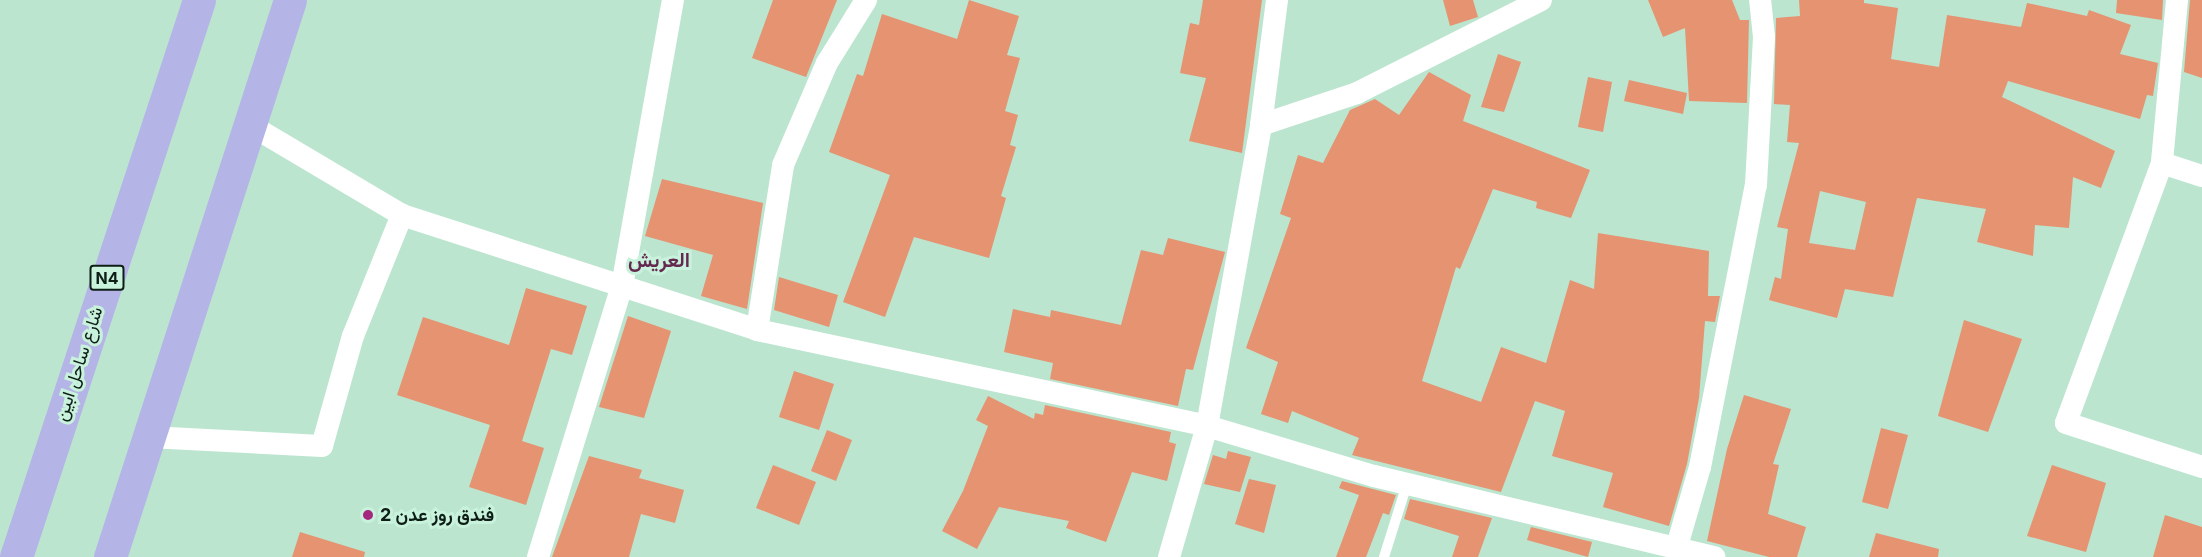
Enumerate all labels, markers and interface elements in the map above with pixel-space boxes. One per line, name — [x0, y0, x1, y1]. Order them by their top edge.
district label: العريش — [628, 248, 690, 272]
road number: N4 — [89, 265, 125, 291]
street label: شارع ساحل ابين — [50, 304, 108, 424]
place label: فندق روز عدن 2 — [380, 504, 494, 526]
marker: فندق روز عدن 2 — [361, 508, 375, 522]

